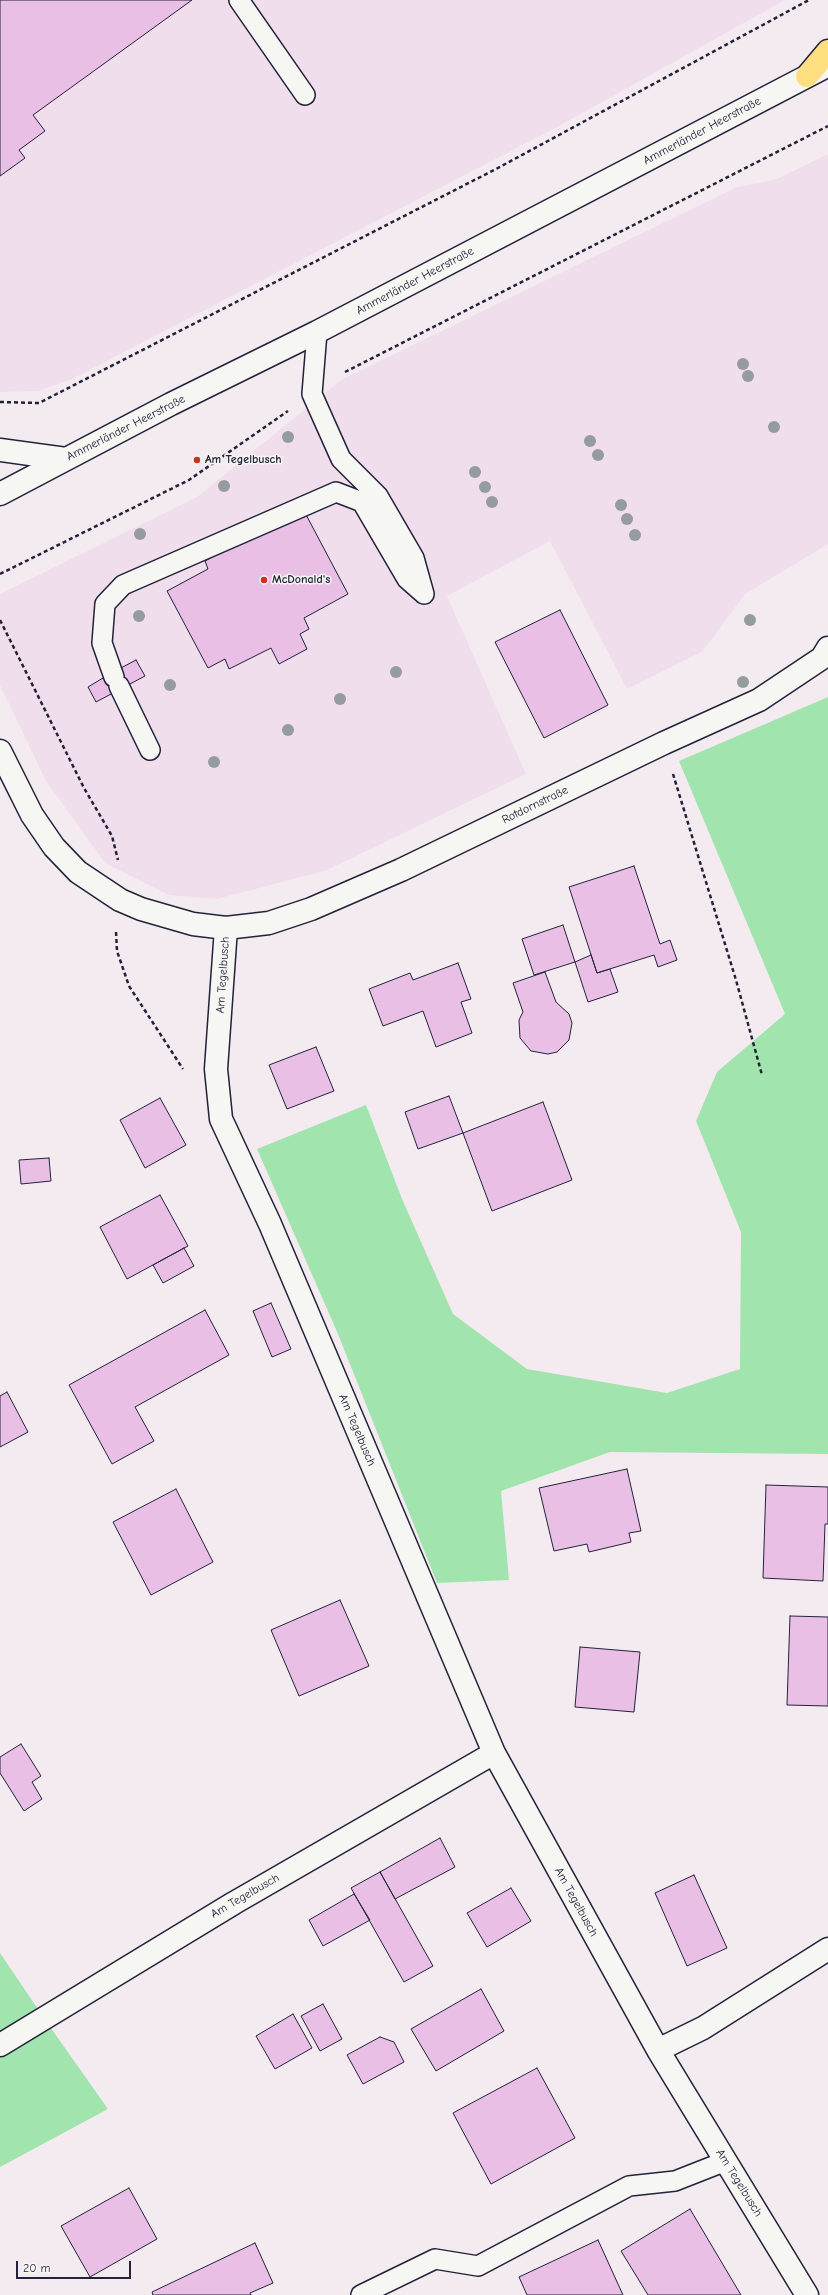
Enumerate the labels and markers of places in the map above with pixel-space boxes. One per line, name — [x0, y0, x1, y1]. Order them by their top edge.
place label: Am Tegelbusch — [205, 453, 282, 467]
marker: Am Tegelbusch — [192, 455, 202, 465]
place label: McDonald's — [272, 573, 330, 587]
marker: McDonald's — [259, 575, 269, 585]

